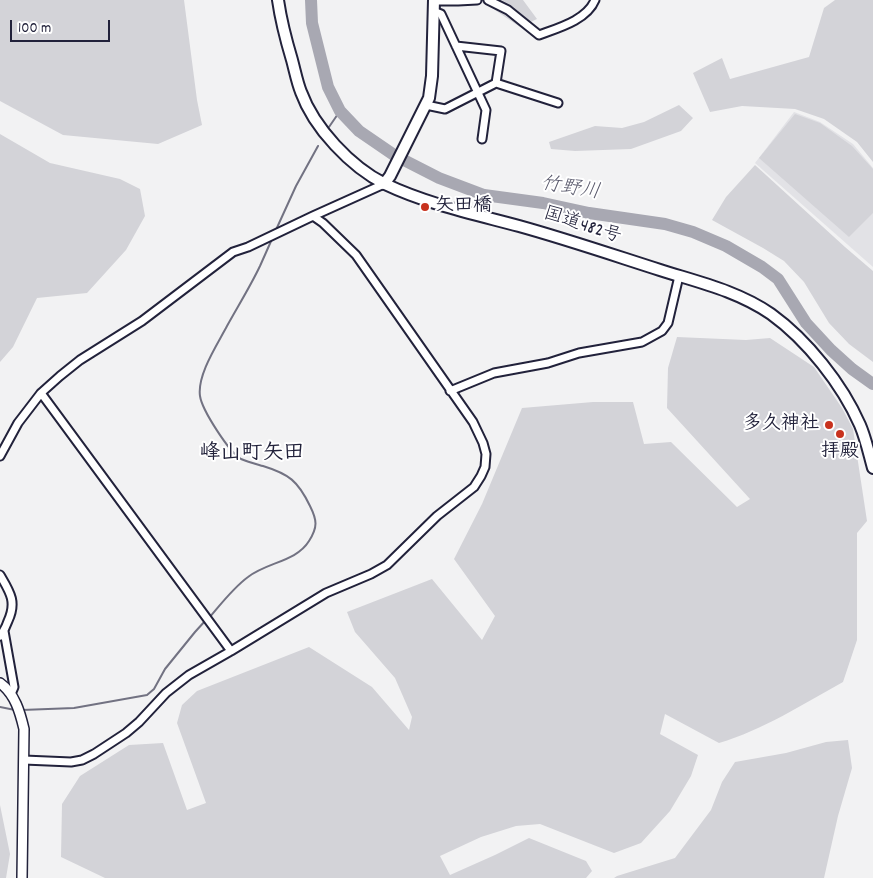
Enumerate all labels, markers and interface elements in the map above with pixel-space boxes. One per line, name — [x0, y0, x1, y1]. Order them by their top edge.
scale bar — [12, 10, 112, 42]
text: 100 m — [18, 18, 51, 40]
water label: 竹野川 — [538, 173, 602, 207]
place label: 矢田橋 — [435, 196, 492, 218]
marker: 矢田橋 — [419, 201, 431, 213]
street label: 国道482号 — [540, 204, 624, 250]
place label: 多久神社 — [743, 414, 819, 436]
marker: 多久神社 — [823, 419, 835, 431]
marker: 拝殿 — [834, 428, 846, 440]
district label: 峰山町矢田 — [200, 442, 304, 468]
place label: 拝殿 — [821, 442, 859, 464]

